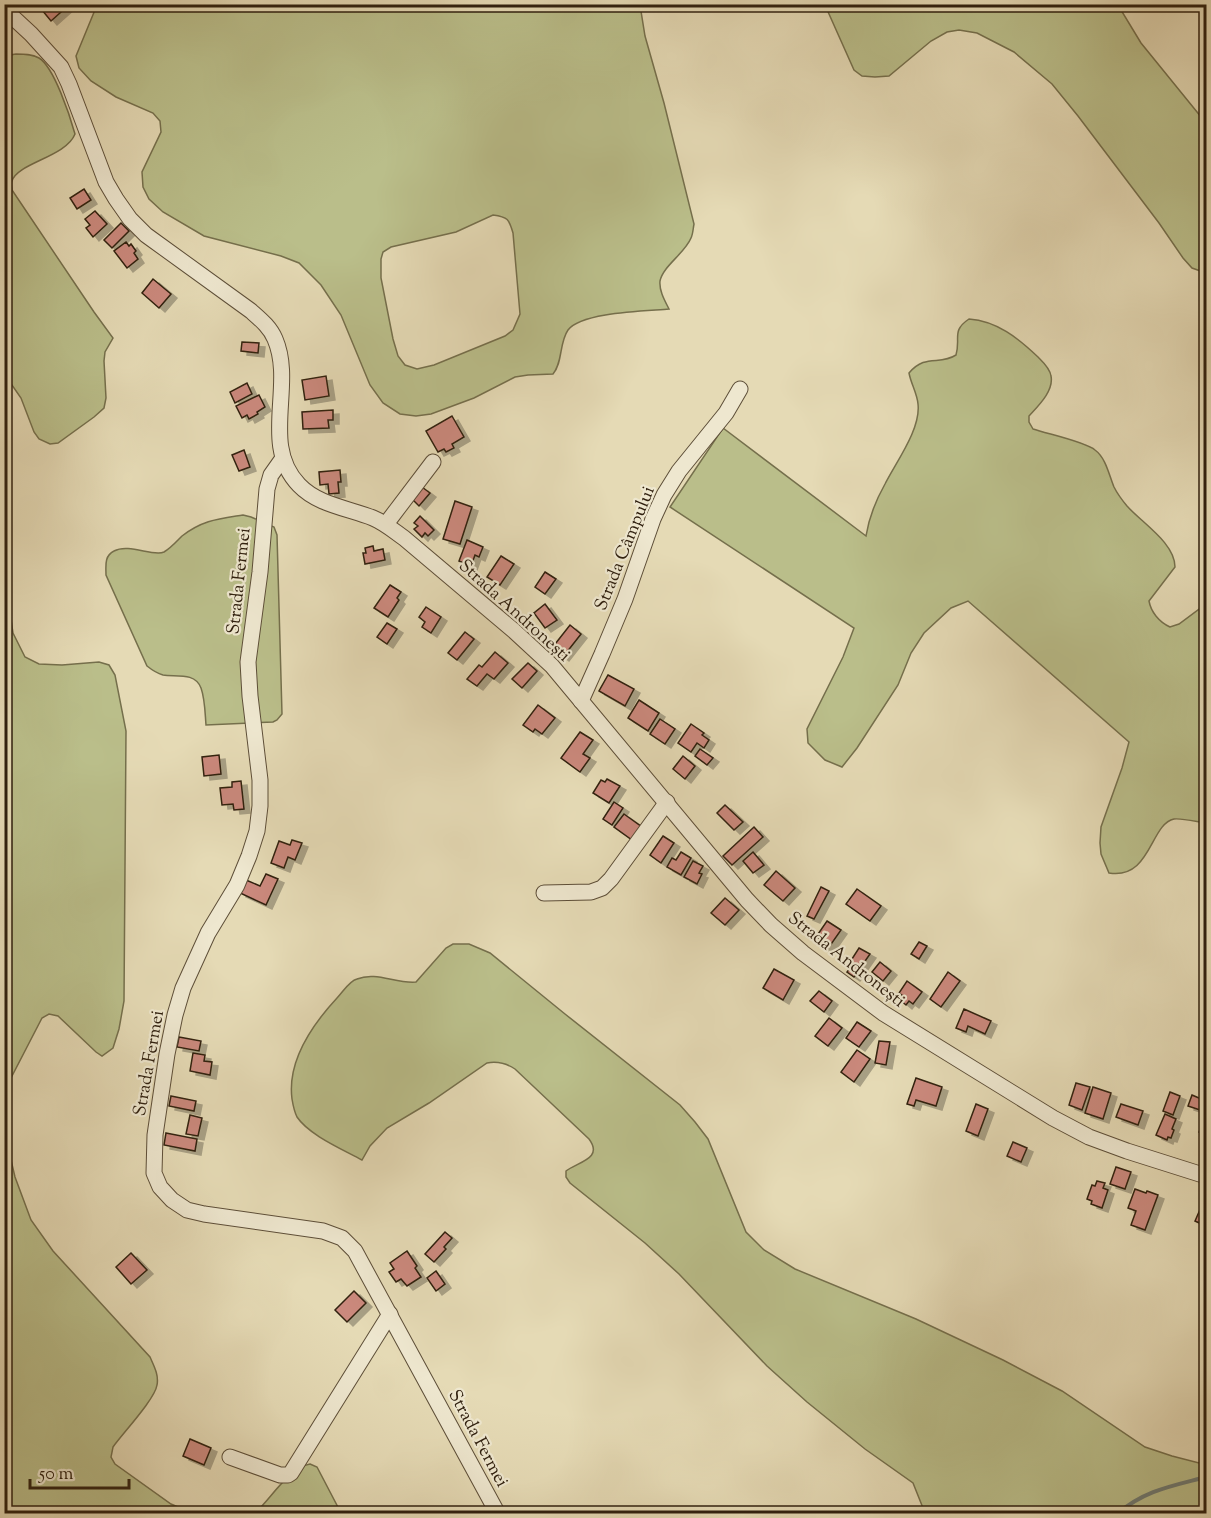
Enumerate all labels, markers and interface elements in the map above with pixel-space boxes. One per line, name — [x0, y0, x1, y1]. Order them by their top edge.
street label: Strada Câmpului — [589, 483, 663, 615]
street label: Strada Fermei — [221, 527, 259, 636]
street label: Strada Andronești — [452, 554, 575, 669]
street label: Strada Andronești — [781, 906, 910, 1015]
street label: Strada Fermei — [128, 1008, 172, 1118]
street label: Strada Fermei — [441, 1386, 514, 1492]
scale bar — [30, 1452, 129, 1490]
text: 50 m — [38, 1462, 74, 1488]

